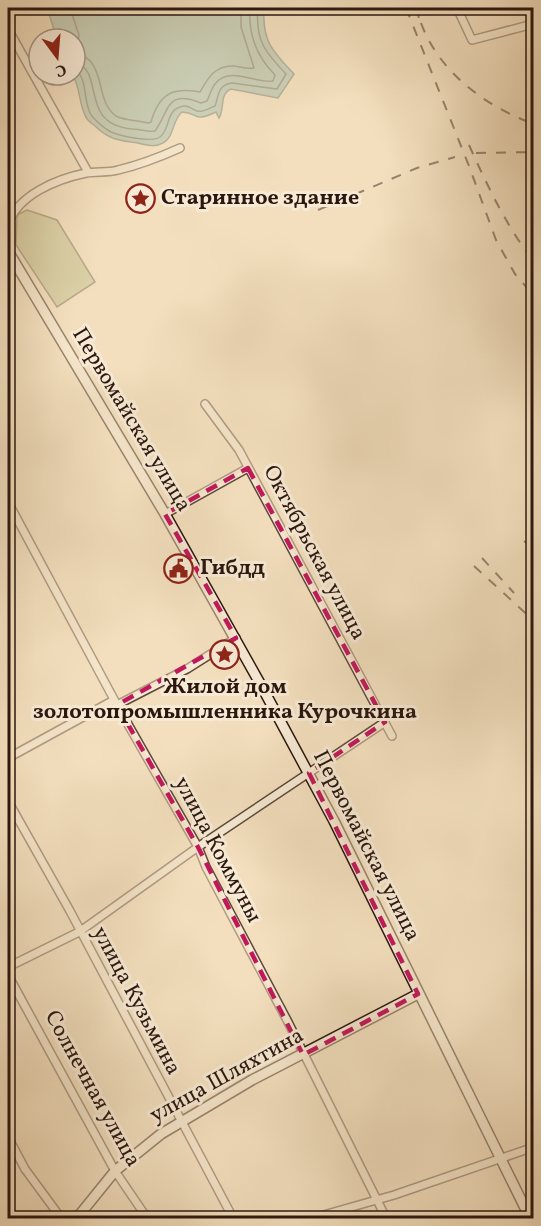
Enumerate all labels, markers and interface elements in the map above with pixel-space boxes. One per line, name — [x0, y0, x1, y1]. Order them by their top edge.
north arrow — [27, 27, 87, 87]
text: С — [53, 58, 69, 81]
place icon: Старинное здание — [124, 182, 156, 214]
place label: Старинное здание — [161, 183, 359, 214]
street label: Первомайская улица — [64, 322, 198, 518]
street label: Октябрьская улица — [255, 460, 373, 646]
public building icon: Гибдд — [163, 552, 195, 584]
place label: Гибдд — [200, 553, 266, 584]
place icon: Жилой дом золотопромышленника Курочкина — [209, 639, 241, 671]
place label: Жилой дом золотопромышленника Курочкина — [33, 672, 417, 728]
street label: Первомайская улица — [304, 745, 428, 947]
street label: улица Коммуны — [165, 771, 269, 929]
street label: улица Кузьмина — [84, 921, 188, 1081]
street label: Солнечная улица — [36, 1005, 148, 1173]
street label: улица Шляхтина — [144, 1021, 310, 1131]

